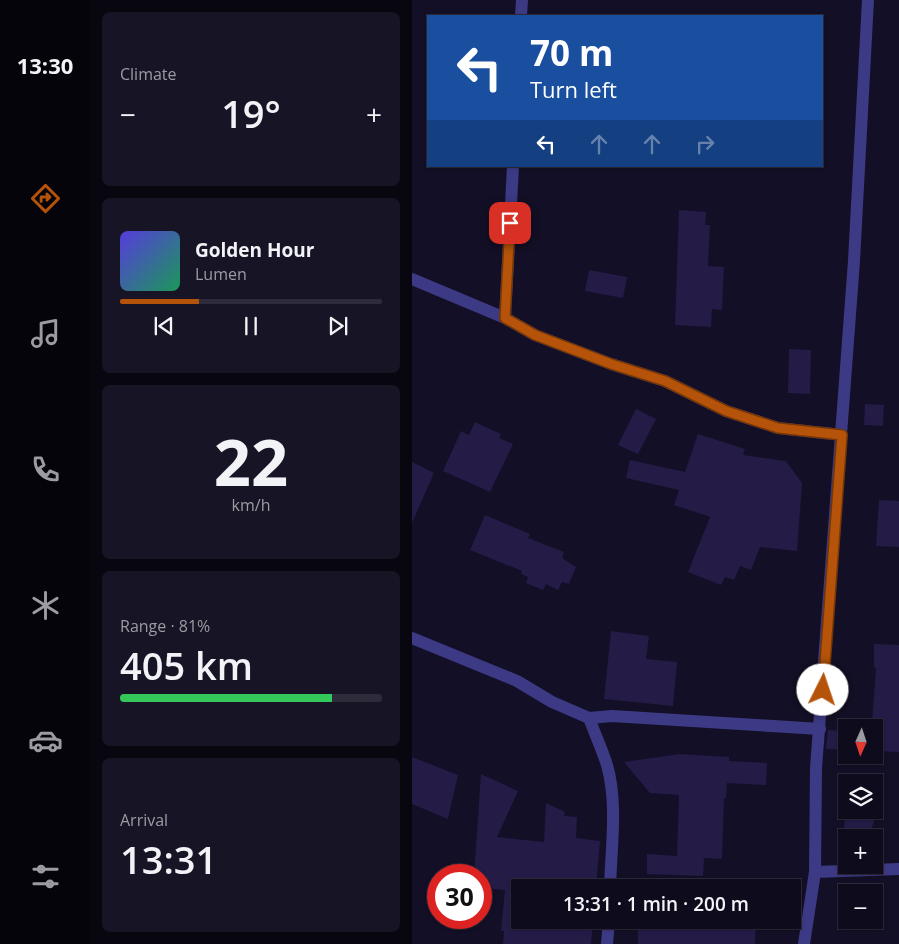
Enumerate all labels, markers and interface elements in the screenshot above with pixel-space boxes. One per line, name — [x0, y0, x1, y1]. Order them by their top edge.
text: 70 m — [530, 29, 613, 76]
icon: left — [447, 35, 512, 100]
text: 13:30 — [17, 50, 73, 80]
text: Climate — [120, 63, 177, 85]
text: Turn left — [530, 74, 617, 104]
text: 19° — [221, 87, 281, 139]
text: − — [120, 95, 136, 133]
text: + — [366, 95, 382, 133]
icon: left — [532, 130, 560, 158]
icon: ahead — [585, 130, 613, 158]
icon: ahead — [638, 130, 666, 158]
icon: right — [691, 130, 719, 158]
icon: directions — [28, 181, 63, 216]
pin — [489, 202, 531, 244]
icon: arrive — [496, 209, 524, 237]
text: Golden Hour — [195, 237, 314, 263]
text: Lumen — [195, 263, 247, 285]
icon: previous — [150, 312, 178, 340]
icon: pause — [237, 312, 265, 340]
icon: next — [324, 312, 352, 340]
icon: music — [28, 316, 63, 351]
text: 22 — [214, 417, 288, 505]
icon: phone — [28, 452, 63, 487]
text: km/h — [232, 494, 270, 516]
icon: climate — [28, 588, 63, 623]
text: Range · 81% — [120, 615, 210, 637]
text: 405 km — [120, 639, 253, 691]
position arrow — [796, 663, 848, 715]
north arrow — [838, 719, 883, 764]
map controls — [838, 719, 883, 929]
icon: car — [28, 723, 63, 758]
button: layers — [838, 774, 883, 819]
text: Arrival — [120, 809, 168, 831]
button: + — [838, 829, 883, 874]
text: 13:31 — [120, 833, 217, 885]
icon: filters — [28, 859, 63, 894]
speed limit sign: 30 — [427, 864, 492, 929]
button: − — [838, 884, 883, 929]
text: 13:31 · 1 min · 200 m — [563, 891, 749, 917]

